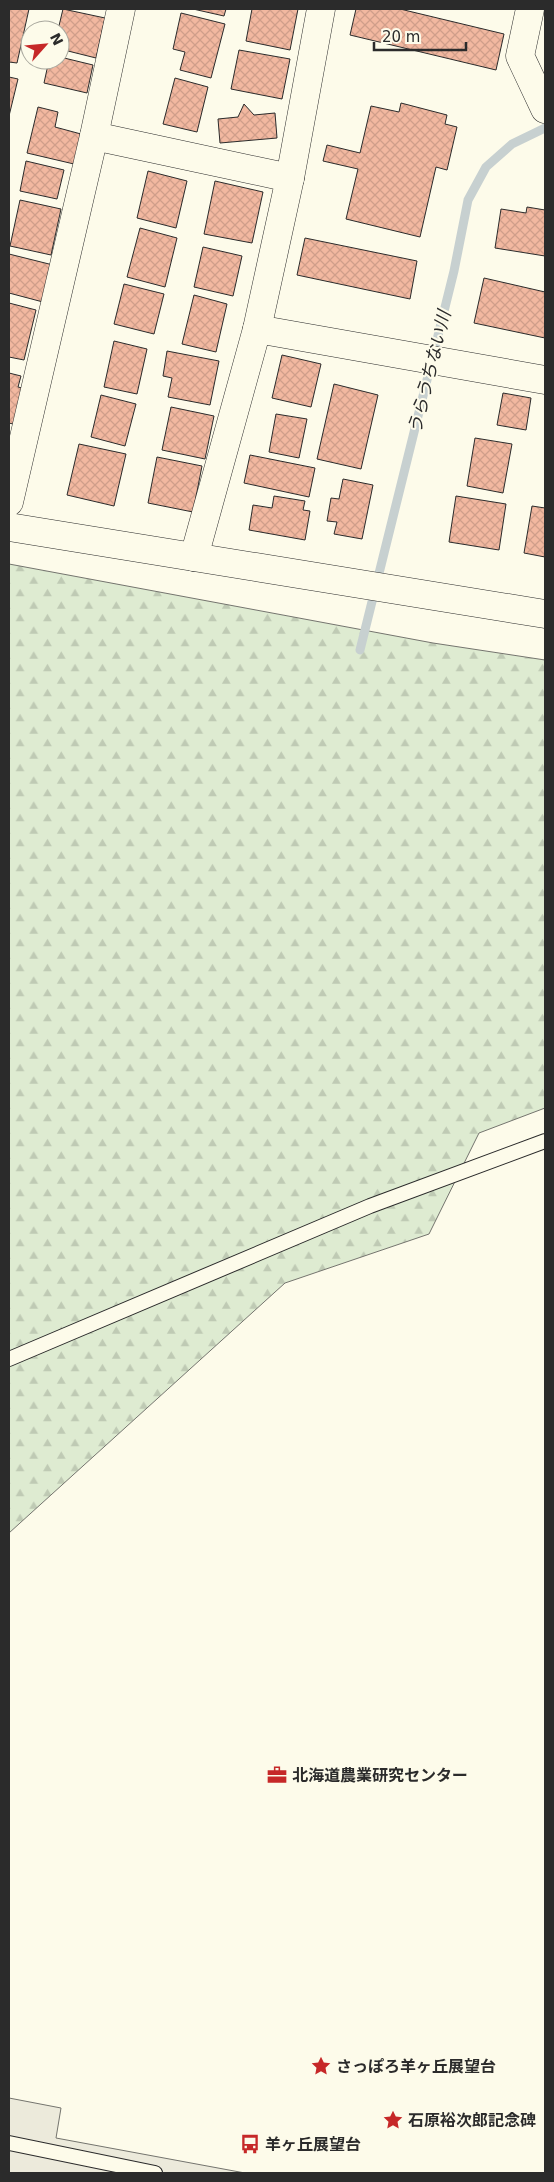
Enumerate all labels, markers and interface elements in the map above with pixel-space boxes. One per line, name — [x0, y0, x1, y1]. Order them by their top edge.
north arrow — [20, 20, 70, 70]
scale bar — [374, 20, 466, 52]
text: 20 m — [382, 28, 420, 46]
text: N — [47, 30, 66, 48]
water label: うらうちない川 — [404, 306, 455, 436]
office icon: 北海道農業研究センター — [266, 1764, 288, 1786]
place label: 北海道農業研究センター — [292, 1766, 468, 1785]
place icon: さっぽろ羊ヶ丘展望台 — [310, 2055, 332, 2077]
place label: さっぽろ羊ヶ丘展望台 — [336, 2057, 496, 2076]
place icon: 石原裕次郎記念碑 — [382, 2109, 404, 2131]
place label: 石原裕次郎記念碑 — [408, 2111, 536, 2130]
bus stop icon: 羊ヶ丘展望台 — [239, 2133, 261, 2155]
place label: 羊ヶ丘展望台 — [265, 2135, 361, 2154]

